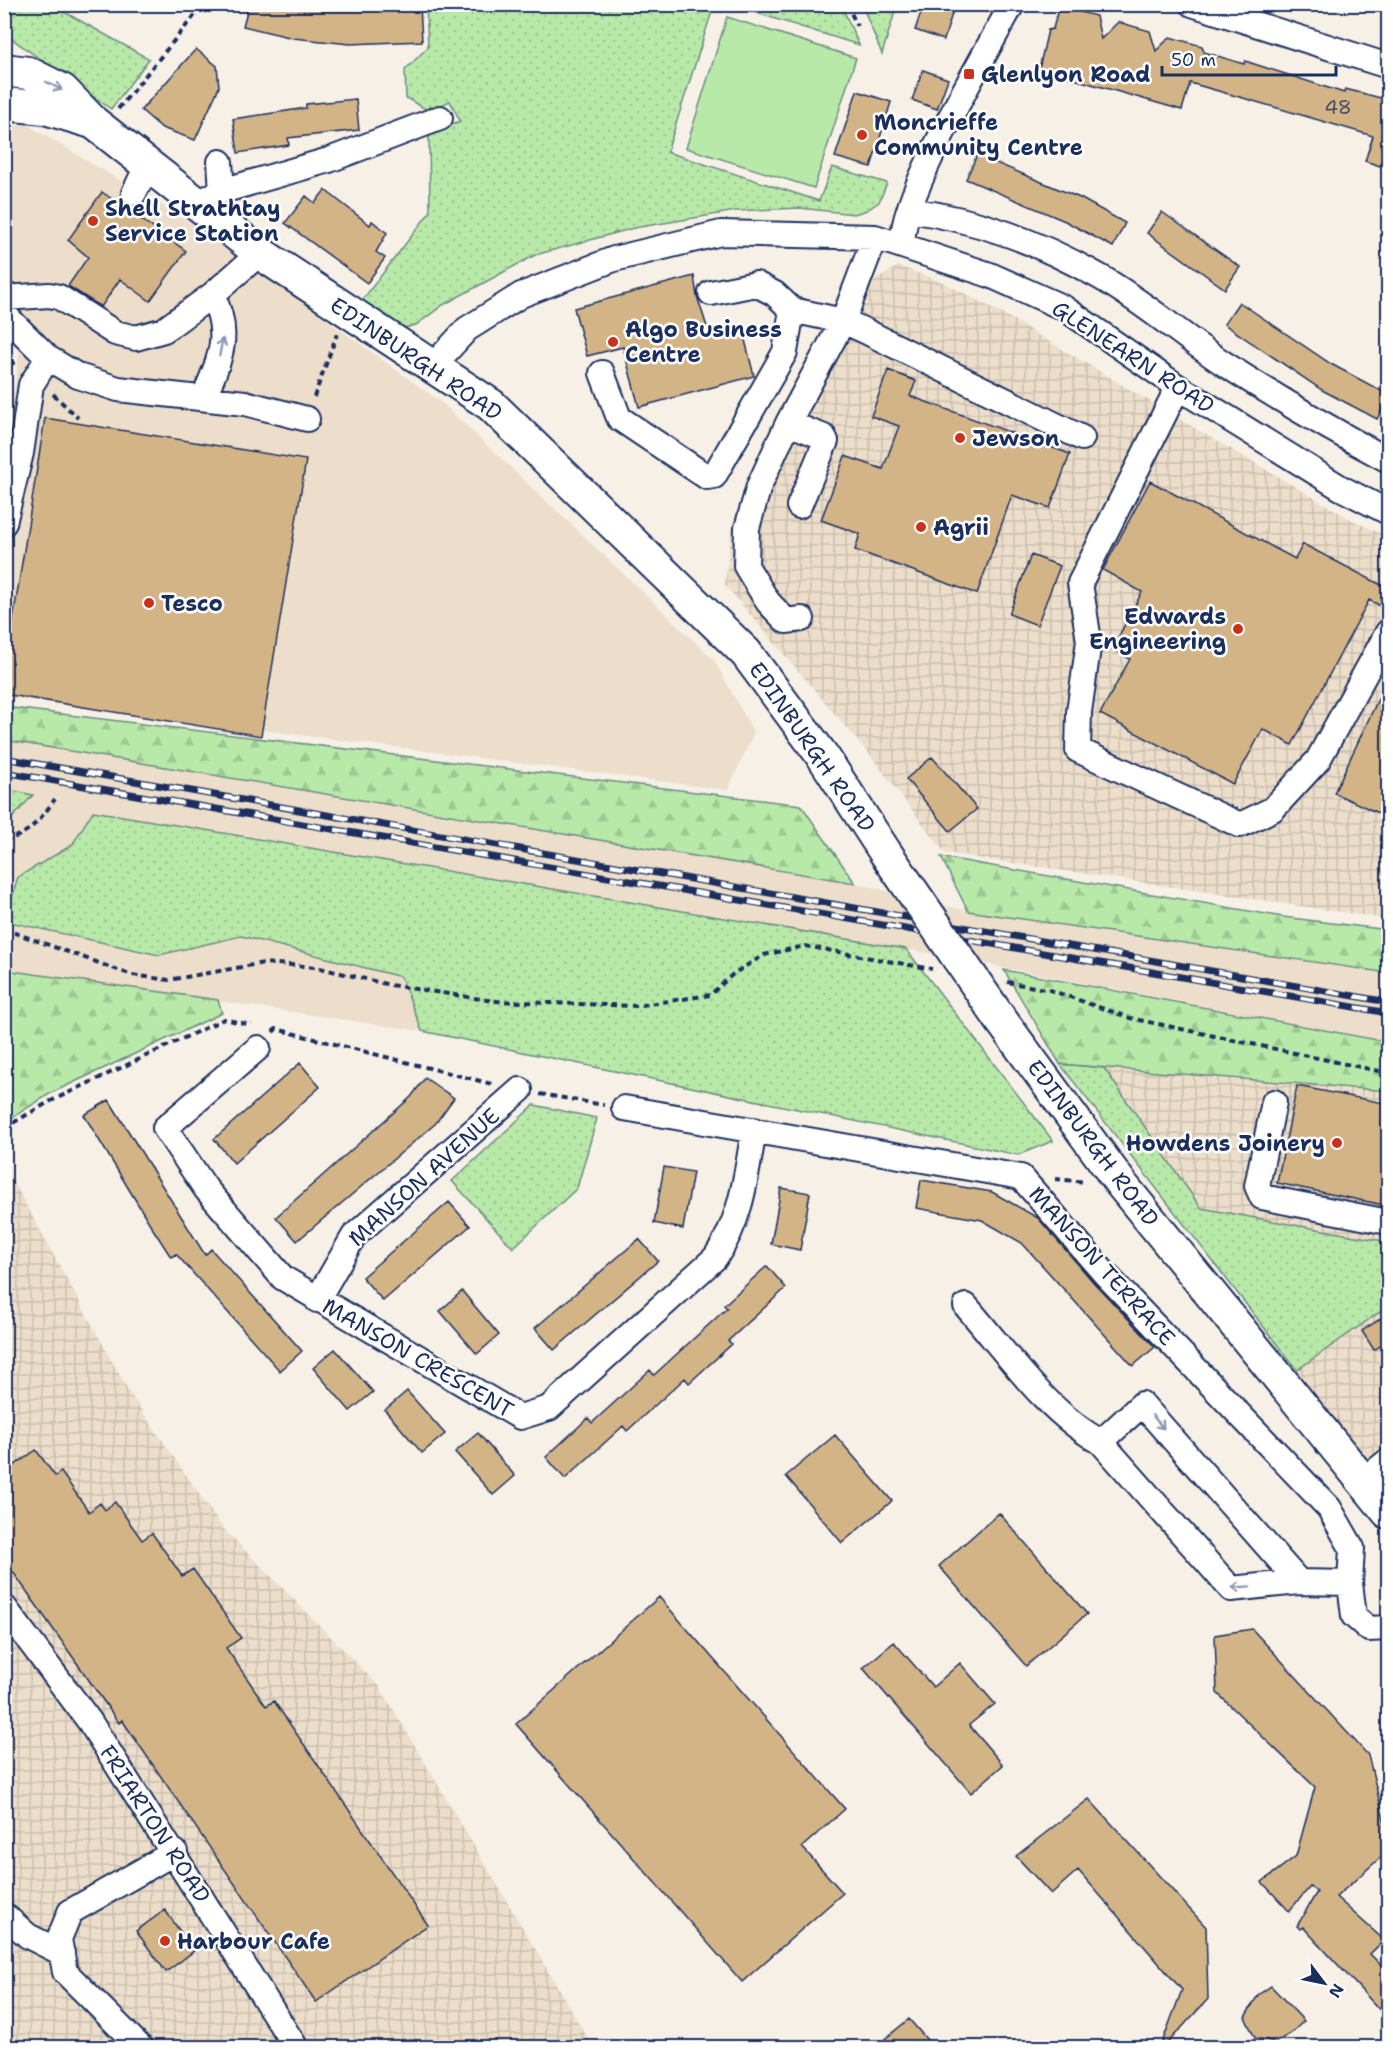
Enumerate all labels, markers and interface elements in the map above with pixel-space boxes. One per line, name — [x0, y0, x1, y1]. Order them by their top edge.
scale bar — [1162, 39, 1336, 77]
text: 50 m — [1171, 48, 1216, 72]
place label: Glenlyon Road — [981, 60, 1150, 89]
marker: Glenlyon Road — [962, 67, 976, 81]
one-way arrow — [45, 80, 62, 92]
house number: 48 — [1324, 94, 1352, 120]
place label: Moncrieffe Community Centre — [874, 108, 1083, 162]
marker: Moncrieffe Community Centre — [855, 128, 869, 142]
place label: Shell Strathtay Service Station — [105, 194, 280, 248]
marker: Shell Strathtay Service Station — [86, 214, 100, 228]
street label: EDINBURGH ROAD — [324, 291, 508, 427]
street label: GLENEARN ROAD — [1046, 294, 1220, 420]
place label: Algo Business Centre — [625, 315, 782, 369]
marker: Algo Business Centre — [606, 335, 620, 349]
one-way arrow — [216, 337, 227, 357]
place label: Jewson — [972, 424, 1060, 453]
marker: Jewson — [953, 431, 967, 445]
place label: Agrii — [933, 513, 989, 542]
marker: Agrii — [914, 520, 928, 534]
place label: Tesco — [161, 589, 223, 618]
marker: Tesco — [142, 596, 156, 610]
place label: Edwards Engineering — [1089, 602, 1226, 656]
marker: Edwards Engineering — [1231, 622, 1245, 636]
street label: EDINBURGH ROAD — [742, 656, 882, 838]
street label: EDINBURGH ROAD — [1021, 1054, 1165, 1232]
street label: MANSON AVENUE — [342, 1101, 506, 1253]
place label: Howdens Joinery — [1126, 1129, 1325, 1158]
marker: Howdens Joinery — [1330, 1136, 1344, 1150]
street label: MANSON TERRACE — [1023, 1180, 1181, 1352]
street label: MANSON CRESCENT — [317, 1291, 519, 1425]
one-way arrow — [1151, 1414, 1165, 1429]
one-way arrow — [1232, 1582, 1251, 1593]
street label: FRIARTON ROAD — [93, 1740, 217, 1908]
place label: Harbour Cafe — [177, 1927, 330, 1956]
marker: Harbour Cafe — [158, 1934, 172, 1948]
north arrow — [1294, 1953, 1354, 2013]
text: N — [1324, 1980, 1349, 2002]

